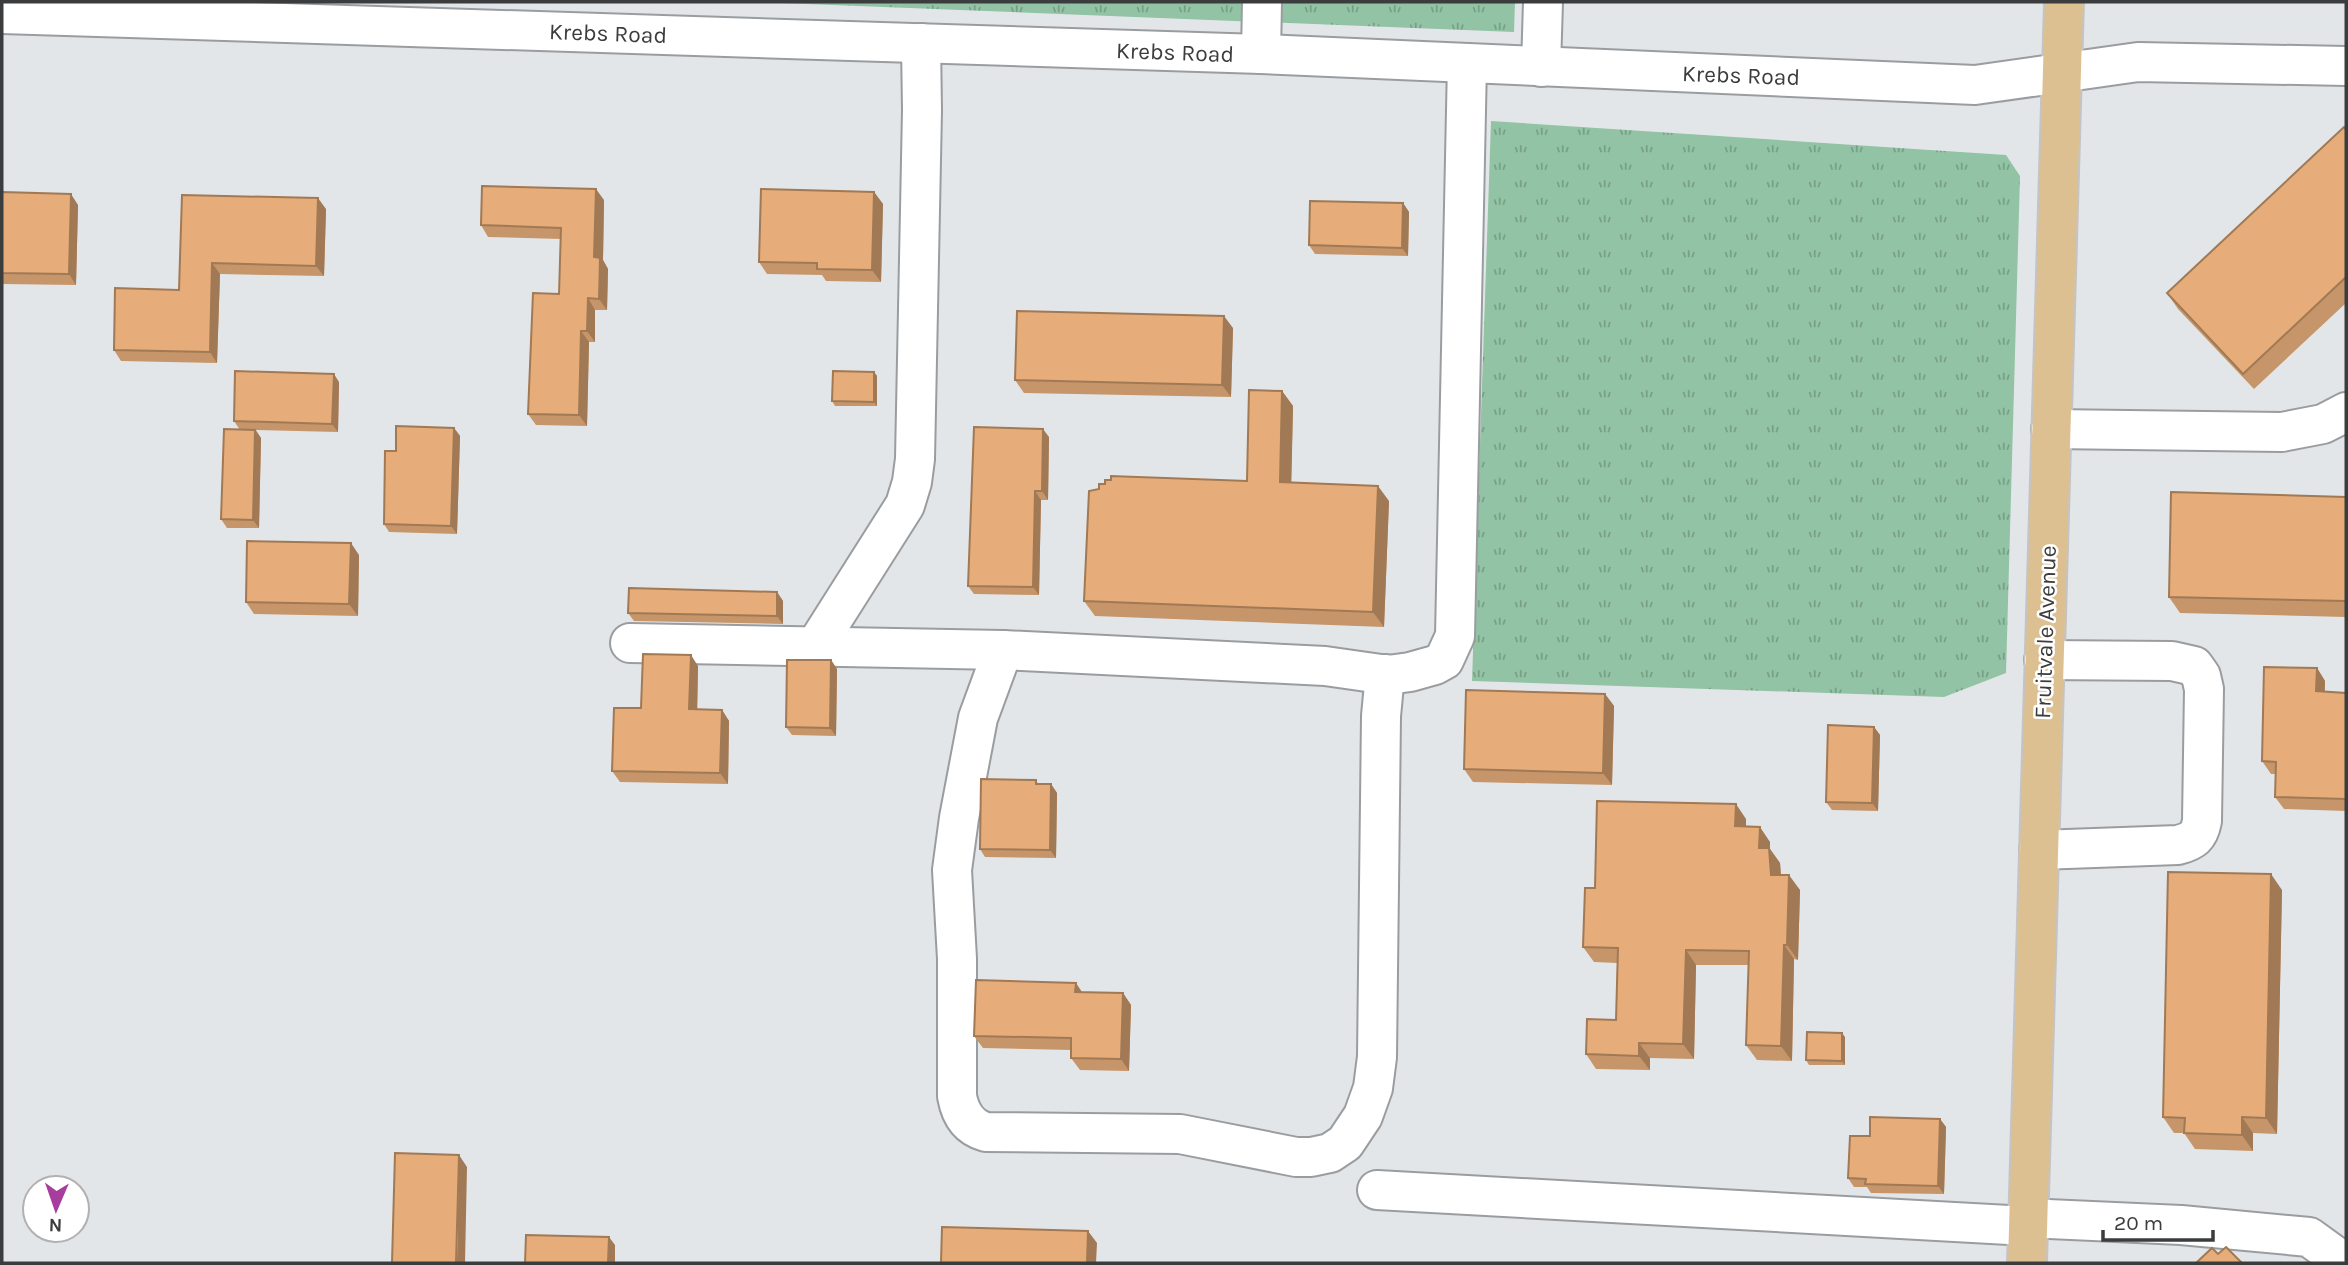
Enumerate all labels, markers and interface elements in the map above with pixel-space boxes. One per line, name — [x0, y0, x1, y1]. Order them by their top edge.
street label: Krebs Road — [548, 18, 668, 49]
street label: Krebs Road — [1115, 37, 1235, 68]
street label: Krebs Road — [1681, 60, 1801, 91]
street label: Fruitvale Avenue — [2029, 545, 2062, 719]
north arrow — [21, 1174, 91, 1244]
scale bar — [2103, 1198, 2213, 1242]
text: 20 m — [2114, 1211, 2163, 1235]
text: N — [48, 1214, 63, 1236]

